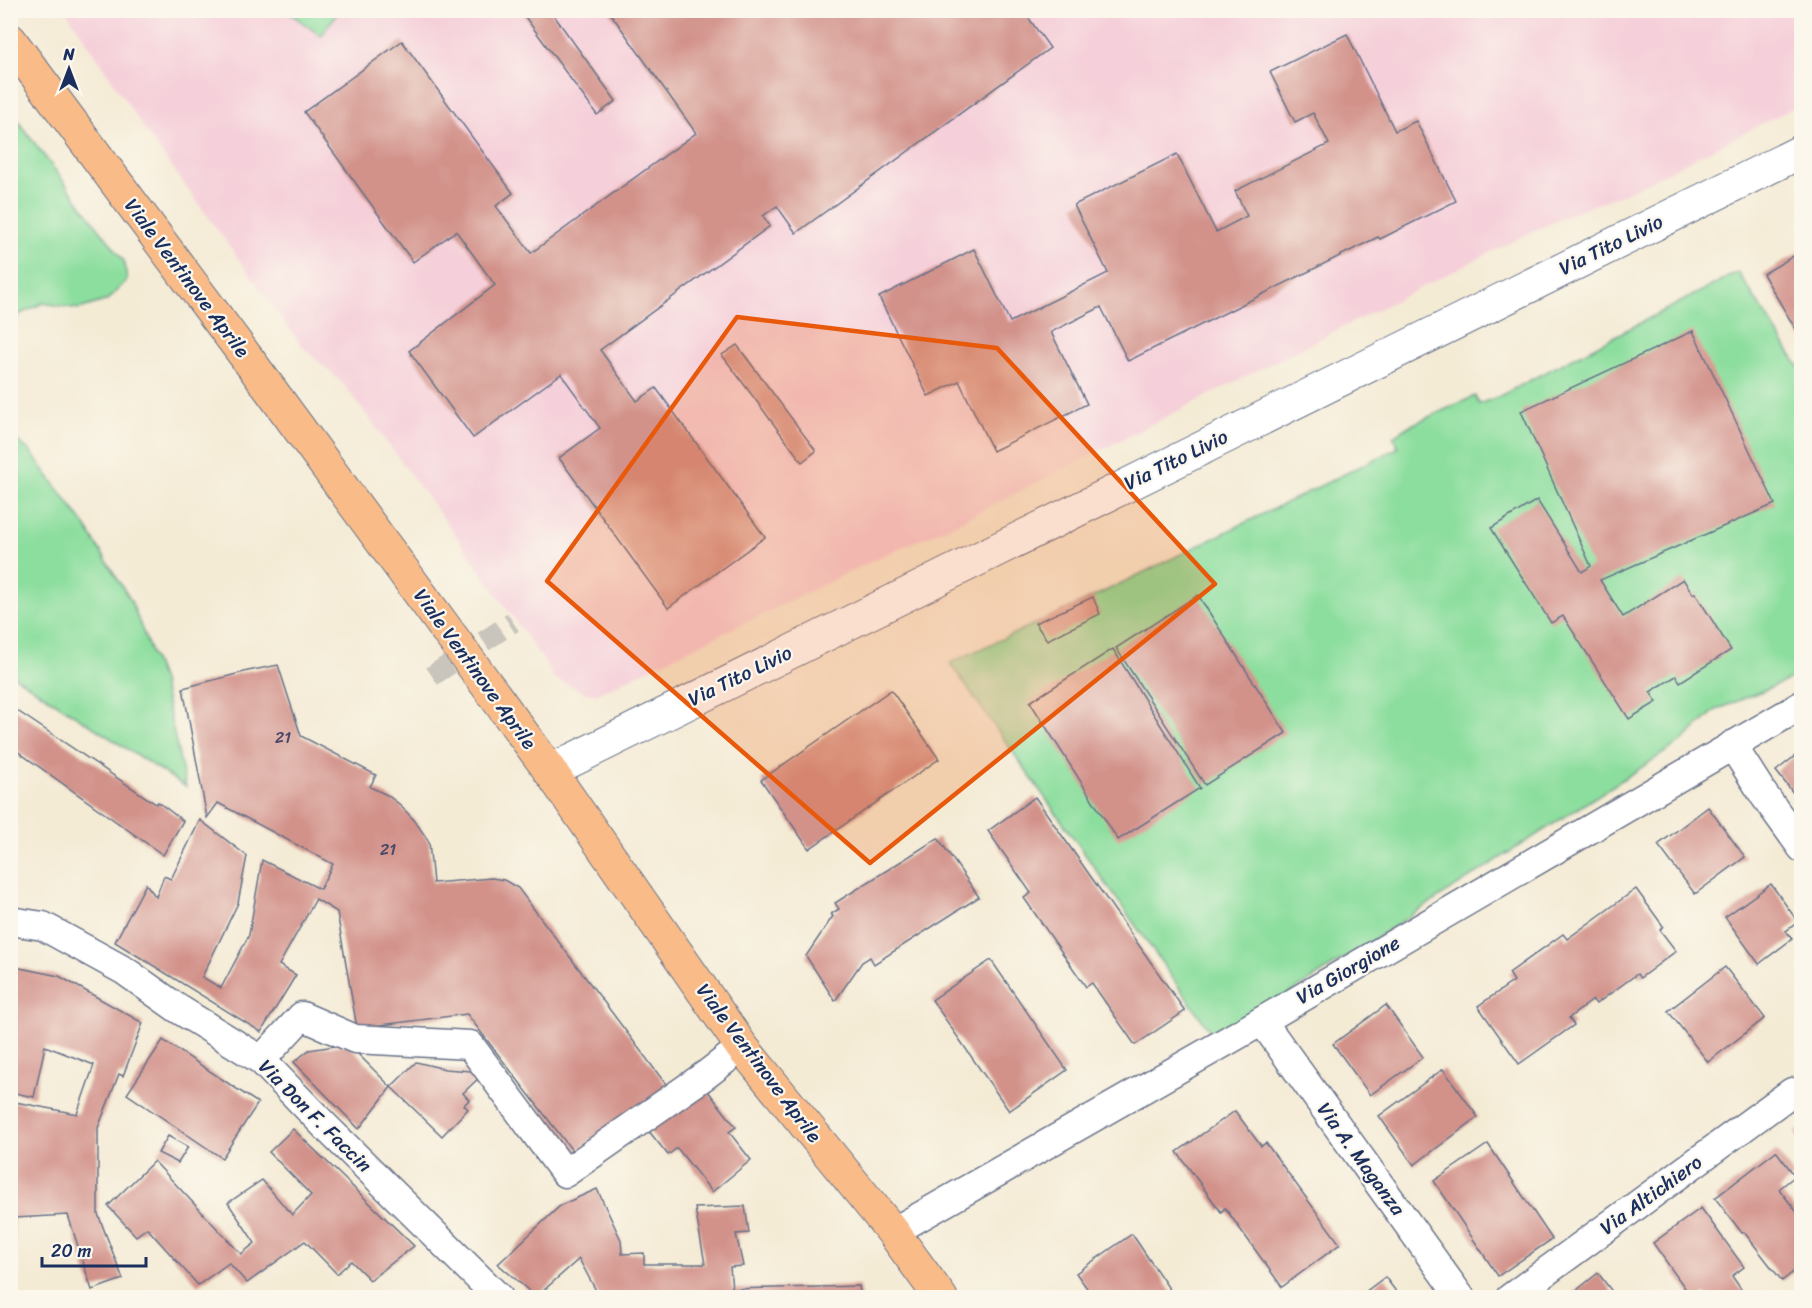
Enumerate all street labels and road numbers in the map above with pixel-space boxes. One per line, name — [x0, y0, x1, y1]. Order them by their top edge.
street label: Viale Ventinove Aprile — [115, 191, 259, 366]
street label: Via Tito Livio — [1553, 205, 1669, 285]
street label: Via Tito Livio — [1118, 420, 1234, 500]
street label: Viale Ventinove Aprile — [404, 581, 546, 758]
street label: Via Tito Livio — [682, 636, 798, 716]
street label: Via Giorgione — [1289, 926, 1407, 1014]
street label: Viale Ventinove Aprile — [687, 976, 831, 1151]
street label: Via Don F. Faccin — [250, 1051, 380, 1181]
street label: Via A. Maganza — [1308, 1095, 1415, 1224]
street label: Via Altichiero — [1592, 1145, 1710, 1244]

